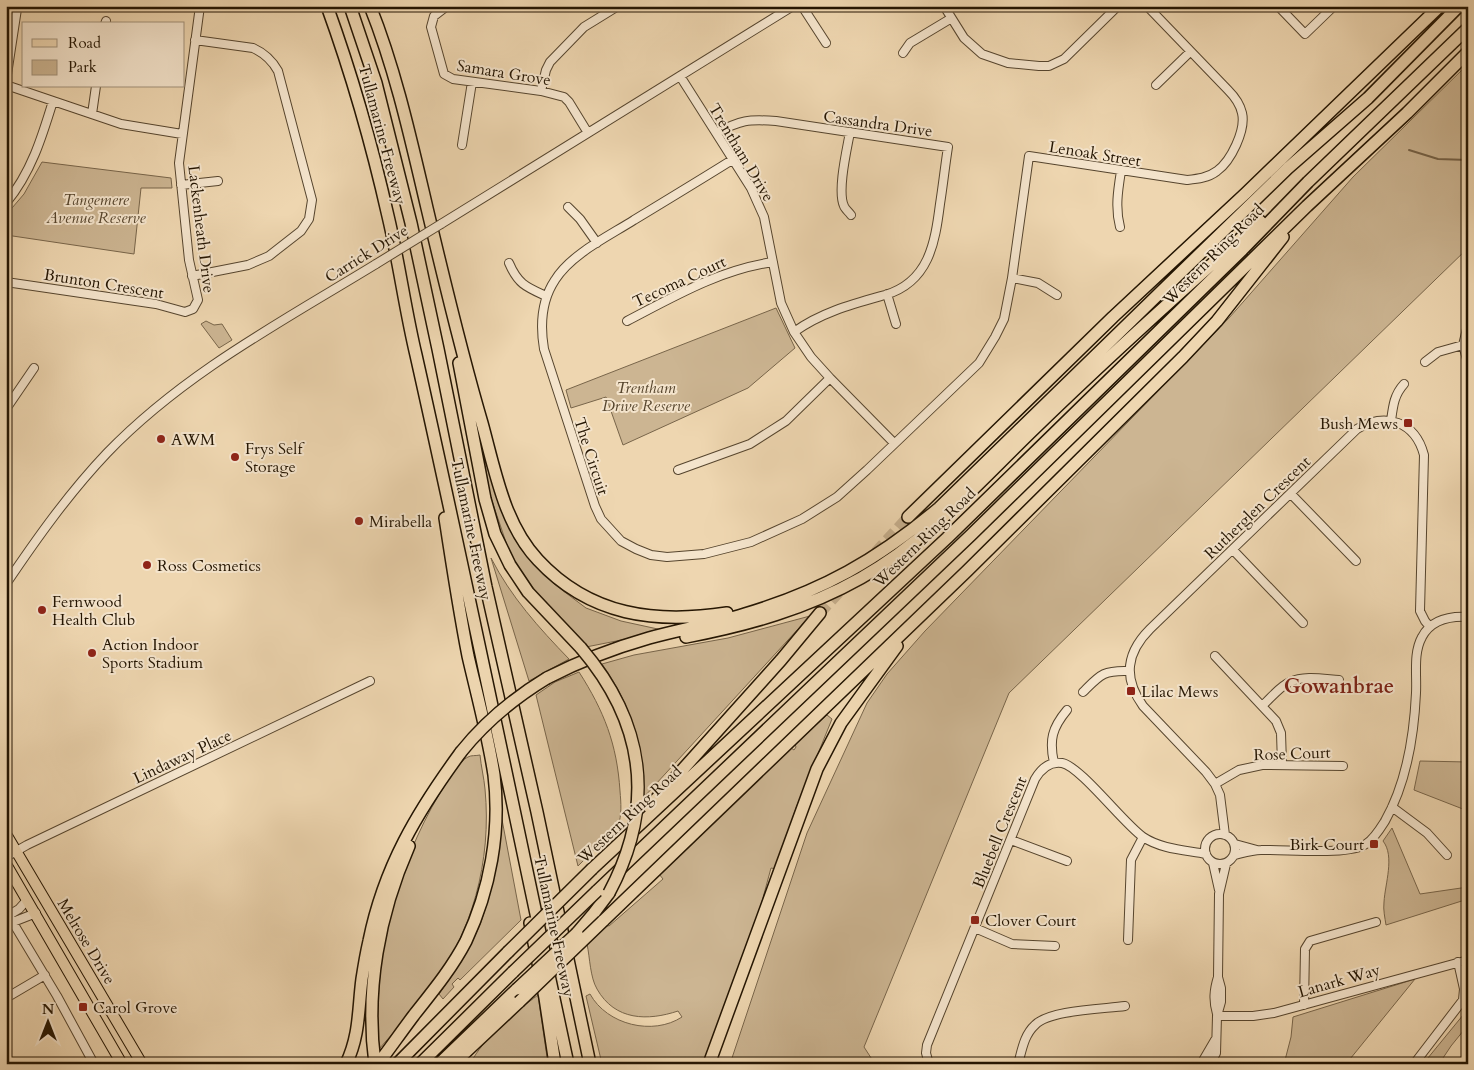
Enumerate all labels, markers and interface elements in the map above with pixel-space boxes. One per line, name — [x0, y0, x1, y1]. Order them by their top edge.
legend — [22, 22, 185, 88]
text: Road — [68, 33, 101, 53]
street label: Samara Grove — [455, 55, 552, 91]
text: Park — [68, 57, 97, 77]
street label: Tullamarine Freeway — [353, 62, 412, 208]
street label: Trentham Drive — [703, 99, 779, 206]
street label: Cassandra Drive — [822, 105, 934, 143]
street label: Lenoak Street — [1047, 136, 1142, 172]
street label: Lackenheath Drive — [182, 164, 220, 294]
park label: Tangemere Avenue Reserve — [45, 189, 147, 229]
street label: Western Ring Road — [1158, 199, 1270, 311]
street label: Carrick Drive — [321, 220, 412, 288]
street label: Tecoma Court — [629, 251, 730, 313]
street label: Brunton Crescent — [42, 264, 165, 304]
park label: Trentham Drive Reserve — [602, 377, 691, 417]
place label: Bush Mews — [1319, 413, 1398, 435]
street label: The Circuit — [568, 415, 614, 498]
marker: Bush Mews — [1402, 417, 1414, 429]
place label: AWM — [171, 429, 215, 451]
marker: AWM — [155, 433, 167, 445]
place label: Frys Self Storage — [245, 438, 305, 478]
marker: Frys Self Storage — [229, 451, 241, 463]
street label: Rutherglen Crescent — [1200, 451, 1316, 564]
street label: Tullamarine Freeway — [445, 456, 497, 603]
street label: Western Ring Road — [868, 483, 981, 593]
place label: Mirabella — [369, 511, 432, 533]
marker: Mirabella — [353, 515, 365, 527]
place label: Ross Cosmetics — [157, 555, 261, 577]
marker: Ross Cosmetics — [141, 559, 153, 571]
place label: Fernwood Health Club — [52, 591, 135, 631]
marker: Fernwood Health Club — [36, 604, 48, 616]
place label: Action Indoor Sports Stadium — [102, 634, 204, 674]
marker: Action Indoor Sports Stadium — [86, 647, 98, 659]
district label: Gowanbrae — [1284, 672, 1394, 701]
place label: Lilac Mews — [1141, 681, 1218, 703]
marker: Lilac Mews — [1125, 685, 1137, 697]
street label: Lindaway Place — [130, 724, 235, 789]
street label: Rose Court — [1253, 742, 1331, 766]
street label: Western Ring Road — [572, 760, 687, 869]
street label: Bluebell Crescent — [967, 773, 1032, 892]
place label: Birk Court — [1289, 834, 1364, 856]
marker: Birk Court — [1368, 838, 1380, 850]
street label: Tullamarine Freeway — [528, 853, 580, 1000]
street label: Melrose Drive — [52, 894, 120, 989]
place label: Clover Court — [985, 910, 1076, 932]
marker: Clover Court — [969, 914, 981, 926]
street label: Lanark Way — [1296, 959, 1383, 1003]
place label: Carol Grove — [93, 997, 178, 1019]
north arrow — [22, 998, 72, 1048]
text: N — [42, 1000, 54, 1019]
marker: Carol Grove — [77, 1001, 89, 1013]

